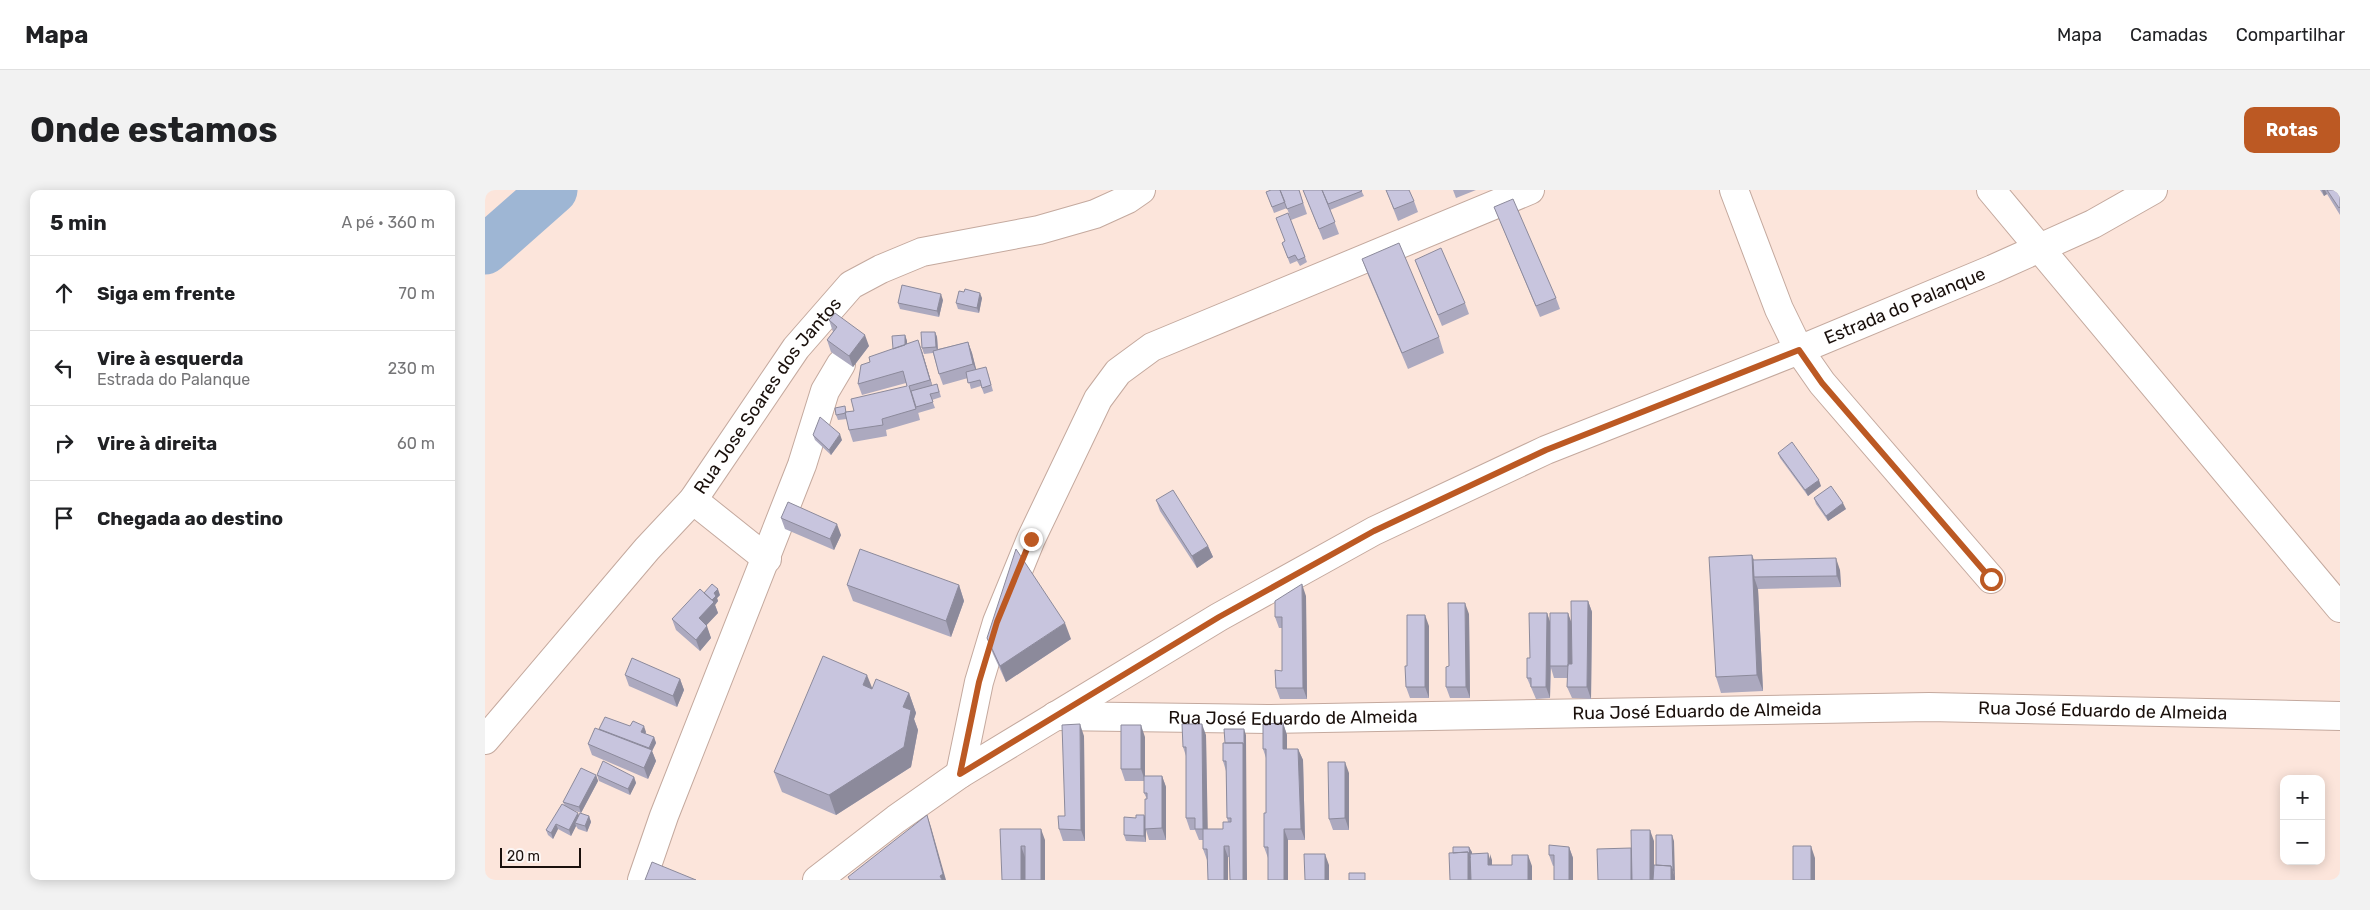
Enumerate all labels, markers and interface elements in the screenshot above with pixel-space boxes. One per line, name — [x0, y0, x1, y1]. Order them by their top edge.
text: Mapa — [25, 21, 88, 49]
text: Mapa — [2057, 24, 2102, 46]
text: Camadas — [2130, 24, 2208, 46]
text: Compartilhar — [2236, 24, 2345, 46]
button: Rotas — [2244, 107, 2340, 153]
text: Onde estamos — [30, 109, 278, 151]
text: 5 min — [50, 210, 107, 235]
text: A pé · 360 m — [342, 213, 435, 232]
street label: Estrada do Palanque — [1821, 262, 1989, 349]
icon: ahead — [50, 279, 78, 307]
text: Siga em frente — [97, 282, 235, 305]
text: 70 m — [398, 284, 435, 303]
street label: Rua Jose Soares dos Jantos — [689, 293, 846, 498]
text: Vire à esquerda — [97, 347, 244, 370]
icon: left — [50, 354, 78, 382]
text: 230 m — [388, 359, 435, 378]
text: Estrada do Palanque — [97, 370, 250, 389]
icon: right — [50, 429, 78, 457]
text: Vire à direita — [97, 432, 217, 455]
text: 60 m — [397, 434, 435, 453]
icon: arrive — [50, 504, 78, 532]
text: Chegada ao destino — [97, 507, 283, 530]
route end — [1020, 528, 1043, 551]
route start — [1980, 568, 2003, 591]
street label: Rua José Eduardo de Almeida — [1978, 697, 2228, 725]
street label: Rua José Eduardo de Almeida — [1572, 698, 1822, 724]
street label: Rua José Eduardo de Almeida — [1168, 705, 1418, 730]
map controls — [2280, 775, 2325, 865]
button: + — [2280, 775, 2325, 820]
button: − — [2280, 820, 2325, 865]
scale bar — [500, 845, 581, 868]
text: 20 m — [507, 848, 540, 865]

